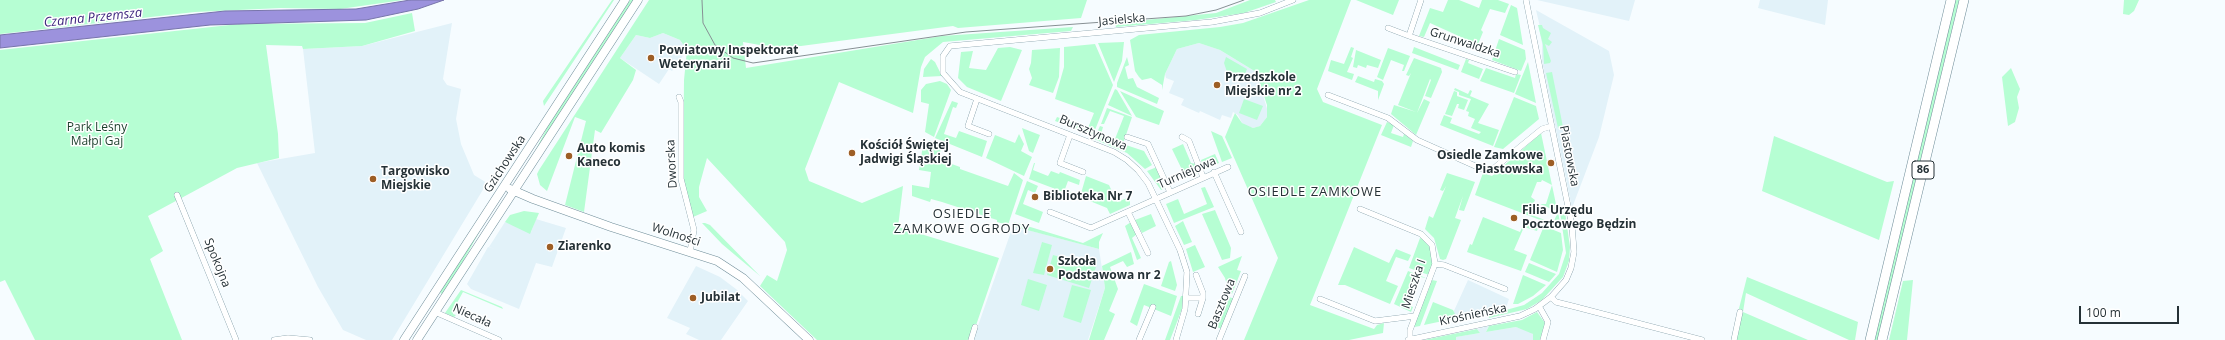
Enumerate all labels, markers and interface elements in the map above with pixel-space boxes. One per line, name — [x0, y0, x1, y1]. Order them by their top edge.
water label: Czarna Przemsza — [43, 5, 143, 31]
street label: Jasielska — [1098, 11, 1146, 29]
street label: Grunwaldzka — [1428, 25, 1502, 61]
place label: Powiatowy Inspektorat Weterynarii — [659, 44, 798, 72]
marker: Powiatowy Inspektorat Weterynarii — [646, 53, 656, 63]
place label: Przedszkole Miejskie nr 2 — [1225, 71, 1301, 99]
marker: Przedszkole Miejskie nr 2 — [1212, 80, 1222, 90]
street label: Bursztynowa — [1057, 112, 1129, 154]
park label: Park Leśny Małpi Gaj — [67, 121, 127, 149]
street label: Piastowska — [1556, 124, 1582, 188]
street label: Gzichowska — [481, 133, 529, 195]
street label: Dworska — [664, 139, 680, 189]
place label: Kościół Świętej Jadwigi Śląskiej — [860, 139, 952, 167]
place label: Auto komis Kaneco — [577, 142, 645, 170]
marker: Kościół Świętej Jadwigi Śląskiej — [847, 148, 857, 158]
place label: Osiedle Zamkowe Piastowska — [1437, 149, 1543, 177]
marker: Auto komis Kaneco — [564, 151, 574, 161]
street label: Turniejowa — [1156, 154, 1218, 192]
marker: Osiedle Zamkowe Piastowska — [1546, 158, 1556, 168]
road number: 86 — [1912, 161, 1934, 179]
place label: Targowisko Miejskie — [381, 165, 450, 193]
marker: Targowisko Miejskie — [368, 174, 378, 184]
district label: OSIEDLE ZAMKOWE — [1248, 184, 1382, 200]
place label: Biblioteka Nr 7 — [1043, 190, 1132, 204]
marker: Biblioteka Nr 7 — [1030, 192, 1040, 202]
place label: Filia Urzędu Pocztowego Będzin — [1522, 204, 1636, 232]
district label: OSIEDLE ZAMKOWE OGRODY — [894, 206, 1030, 237]
marker: Filia Urzędu Pocztowego Będzin — [1509, 213, 1519, 223]
street label: Wolności — [650, 220, 702, 250]
street label: Spokojna — [201, 236, 233, 290]
place label: Ziarenko — [558, 240, 611, 254]
marker: Ziarenko — [545, 242, 555, 252]
place label: Szkoła Podstawowa nr 2 — [1058, 255, 1161, 283]
street label: Mieszka I — [1399, 257, 1429, 311]
marker: Szkoła Podstawowa nr 2 — [1045, 264, 1055, 274]
street label: Basztowa — [1205, 277, 1239, 331]
place label: Jubilat — [701, 291, 740, 305]
marker: Jubilat — [688, 293, 698, 303]
scale bar — [2081, 298, 2181, 324]
street label: Niecała — [450, 301, 494, 331]
street label: Krośnieńska — [1438, 301, 1508, 329]
text: 100 m — [2086, 304, 2121, 321]

